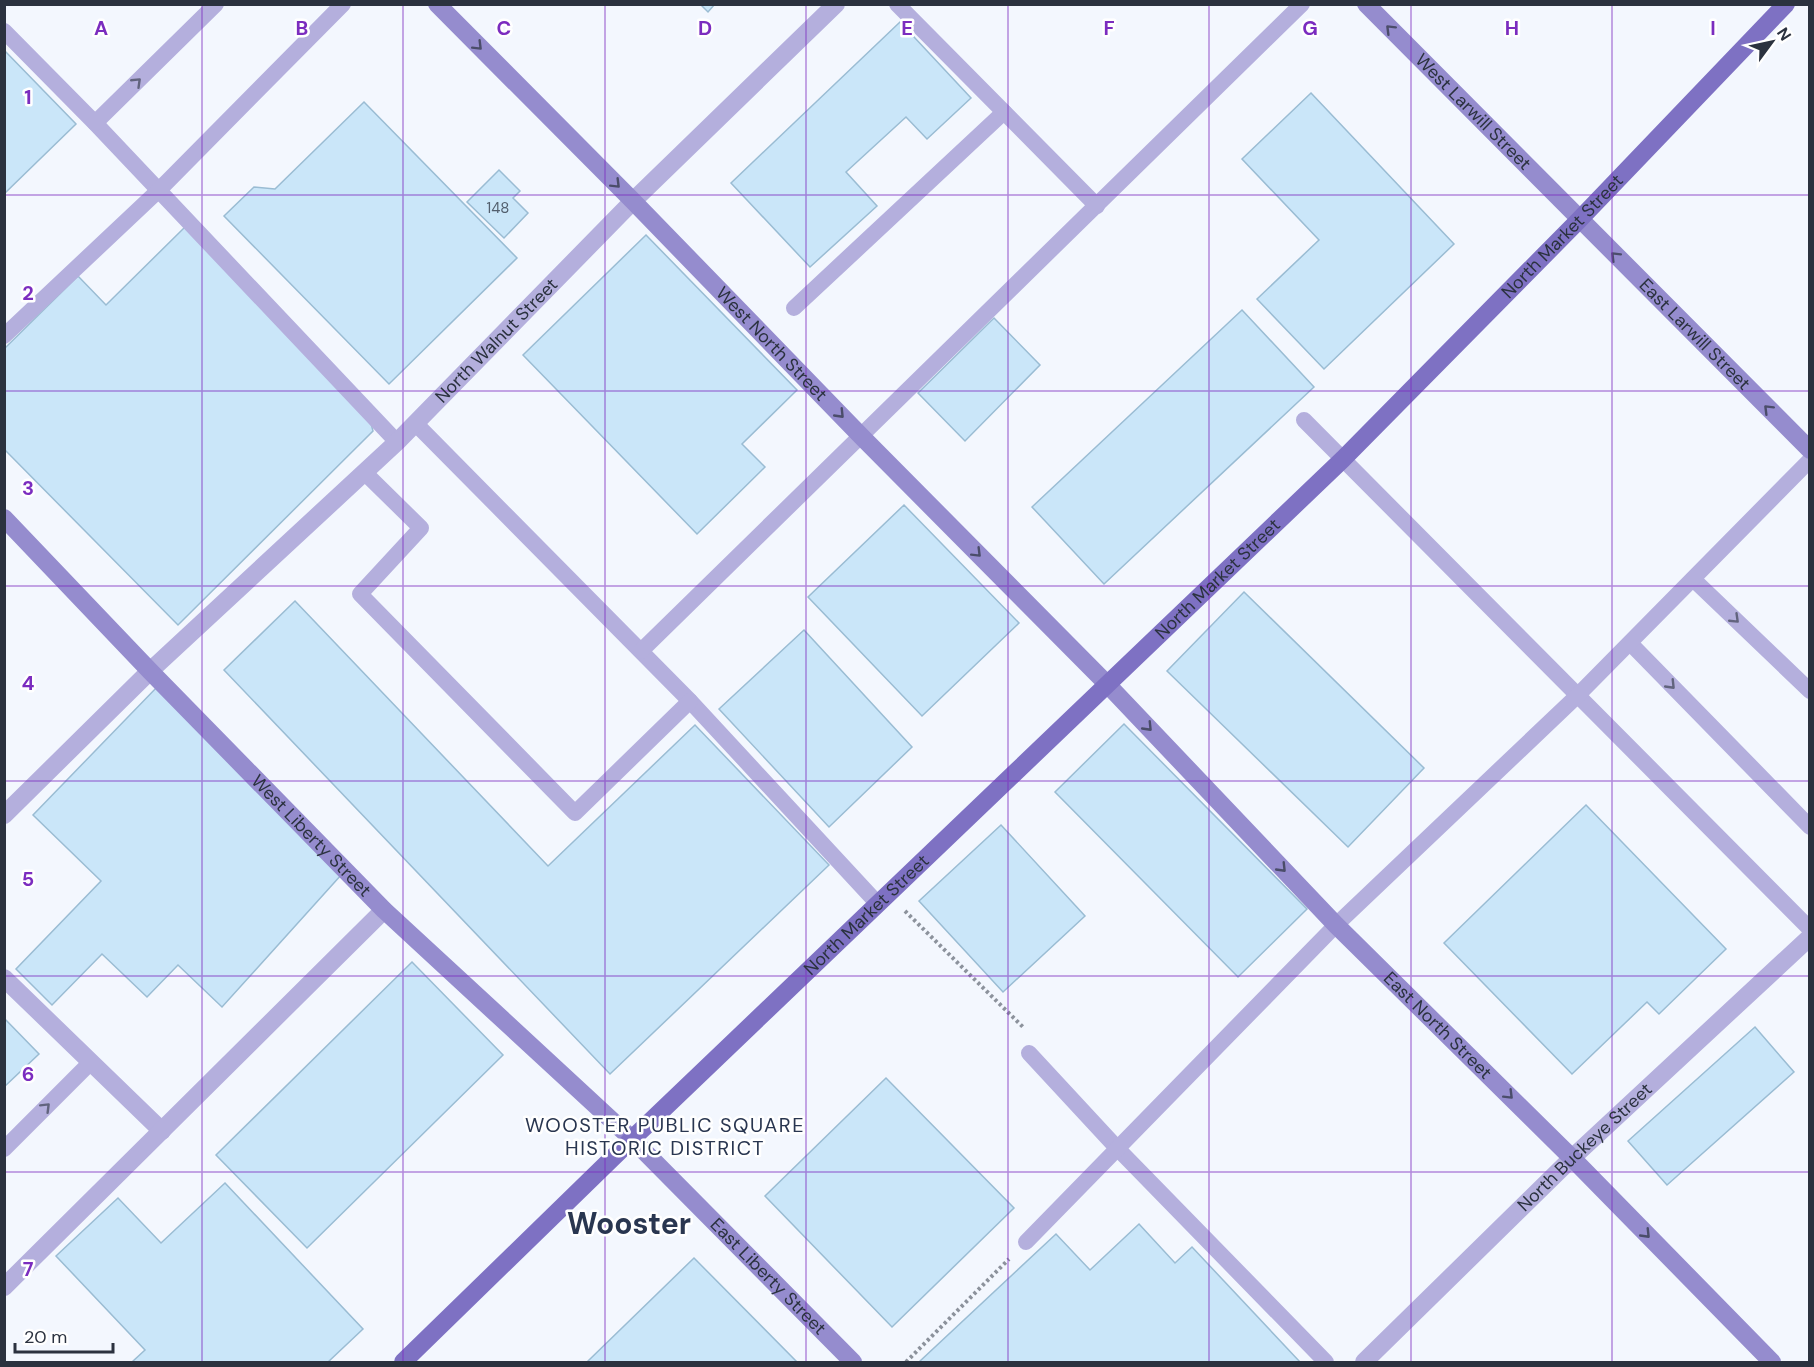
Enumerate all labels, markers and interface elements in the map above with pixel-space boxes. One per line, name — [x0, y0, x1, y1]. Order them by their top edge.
north arrow — [1742, 12, 1802, 72]
text: A — [94, 15, 108, 41]
text: B — [296, 15, 308, 41]
text: C — [497, 15, 511, 41]
text: D — [698, 15, 712, 41]
text: E — [901, 15, 913, 41]
text: F — [1103, 15, 1115, 41]
text: G — [1302, 15, 1318, 41]
text: H — [1505, 15, 1519, 41]
text: I — [1710, 15, 1716, 41]
text: N — [1772, 23, 1796, 45]
one-way arrow — [1387, 25, 1398, 36]
one-way arrow — [471, 38, 482, 49]
street label: West Larwill Street — [1410, 48, 1536, 175]
one-way arrow — [129, 78, 140, 89]
text: 1 — [24, 84, 32, 110]
street label: North Market Street — [1496, 169, 1629, 304]
one-way arrow — [609, 177, 620, 187]
house number: 148 — [487, 198, 509, 218]
one-way arrow — [1612, 252, 1622, 263]
street label: North Walnut Street — [430, 273, 563, 408]
street label: East Larwill Street — [1634, 273, 1756, 395]
text: 2 — [22, 280, 34, 306]
street label: West North Street — [711, 282, 833, 406]
one-way arrow — [1765, 405, 1776, 416]
one-way arrow — [833, 407, 844, 418]
text: 3 — [22, 475, 34, 501]
street label: North Market Street — [1150, 513, 1286, 645]
one-way arrow — [970, 546, 981, 556]
one-way arrow — [1727, 612, 1738, 623]
text: 4 — [22, 670, 35, 696]
one-way arrow — [1663, 677, 1674, 688]
one-way arrow — [1141, 720, 1152, 730]
street label: West Liberty Street — [246, 769, 377, 902]
street label: North Market Street — [799, 849, 934, 980]
one-way arrow — [1275, 861, 1286, 872]
text: 5 — [22, 866, 34, 892]
street label: East North Street — [1378, 966, 1497, 1084]
text: 6 — [22, 1061, 34, 1087]
street label: North Buckeye Street — [1512, 1078, 1657, 1217]
one-way arrow — [1501, 1088, 1512, 1099]
one-way arrow — [38, 1104, 49, 1115]
district label: WOOSTER PUBLIC SQUARE HISTORIC DISTRICT — [525, 1112, 805, 1161]
district label: Wooster — [567, 1204, 691, 1243]
street label: East Liberty Street — [705, 1213, 831, 1340]
one-way arrow — [1639, 1227, 1650, 1237]
text: 7 — [23, 1256, 34, 1282]
scale bar — [15, 1316, 112, 1354]
text: 20 m — [24, 1325, 67, 1349]

